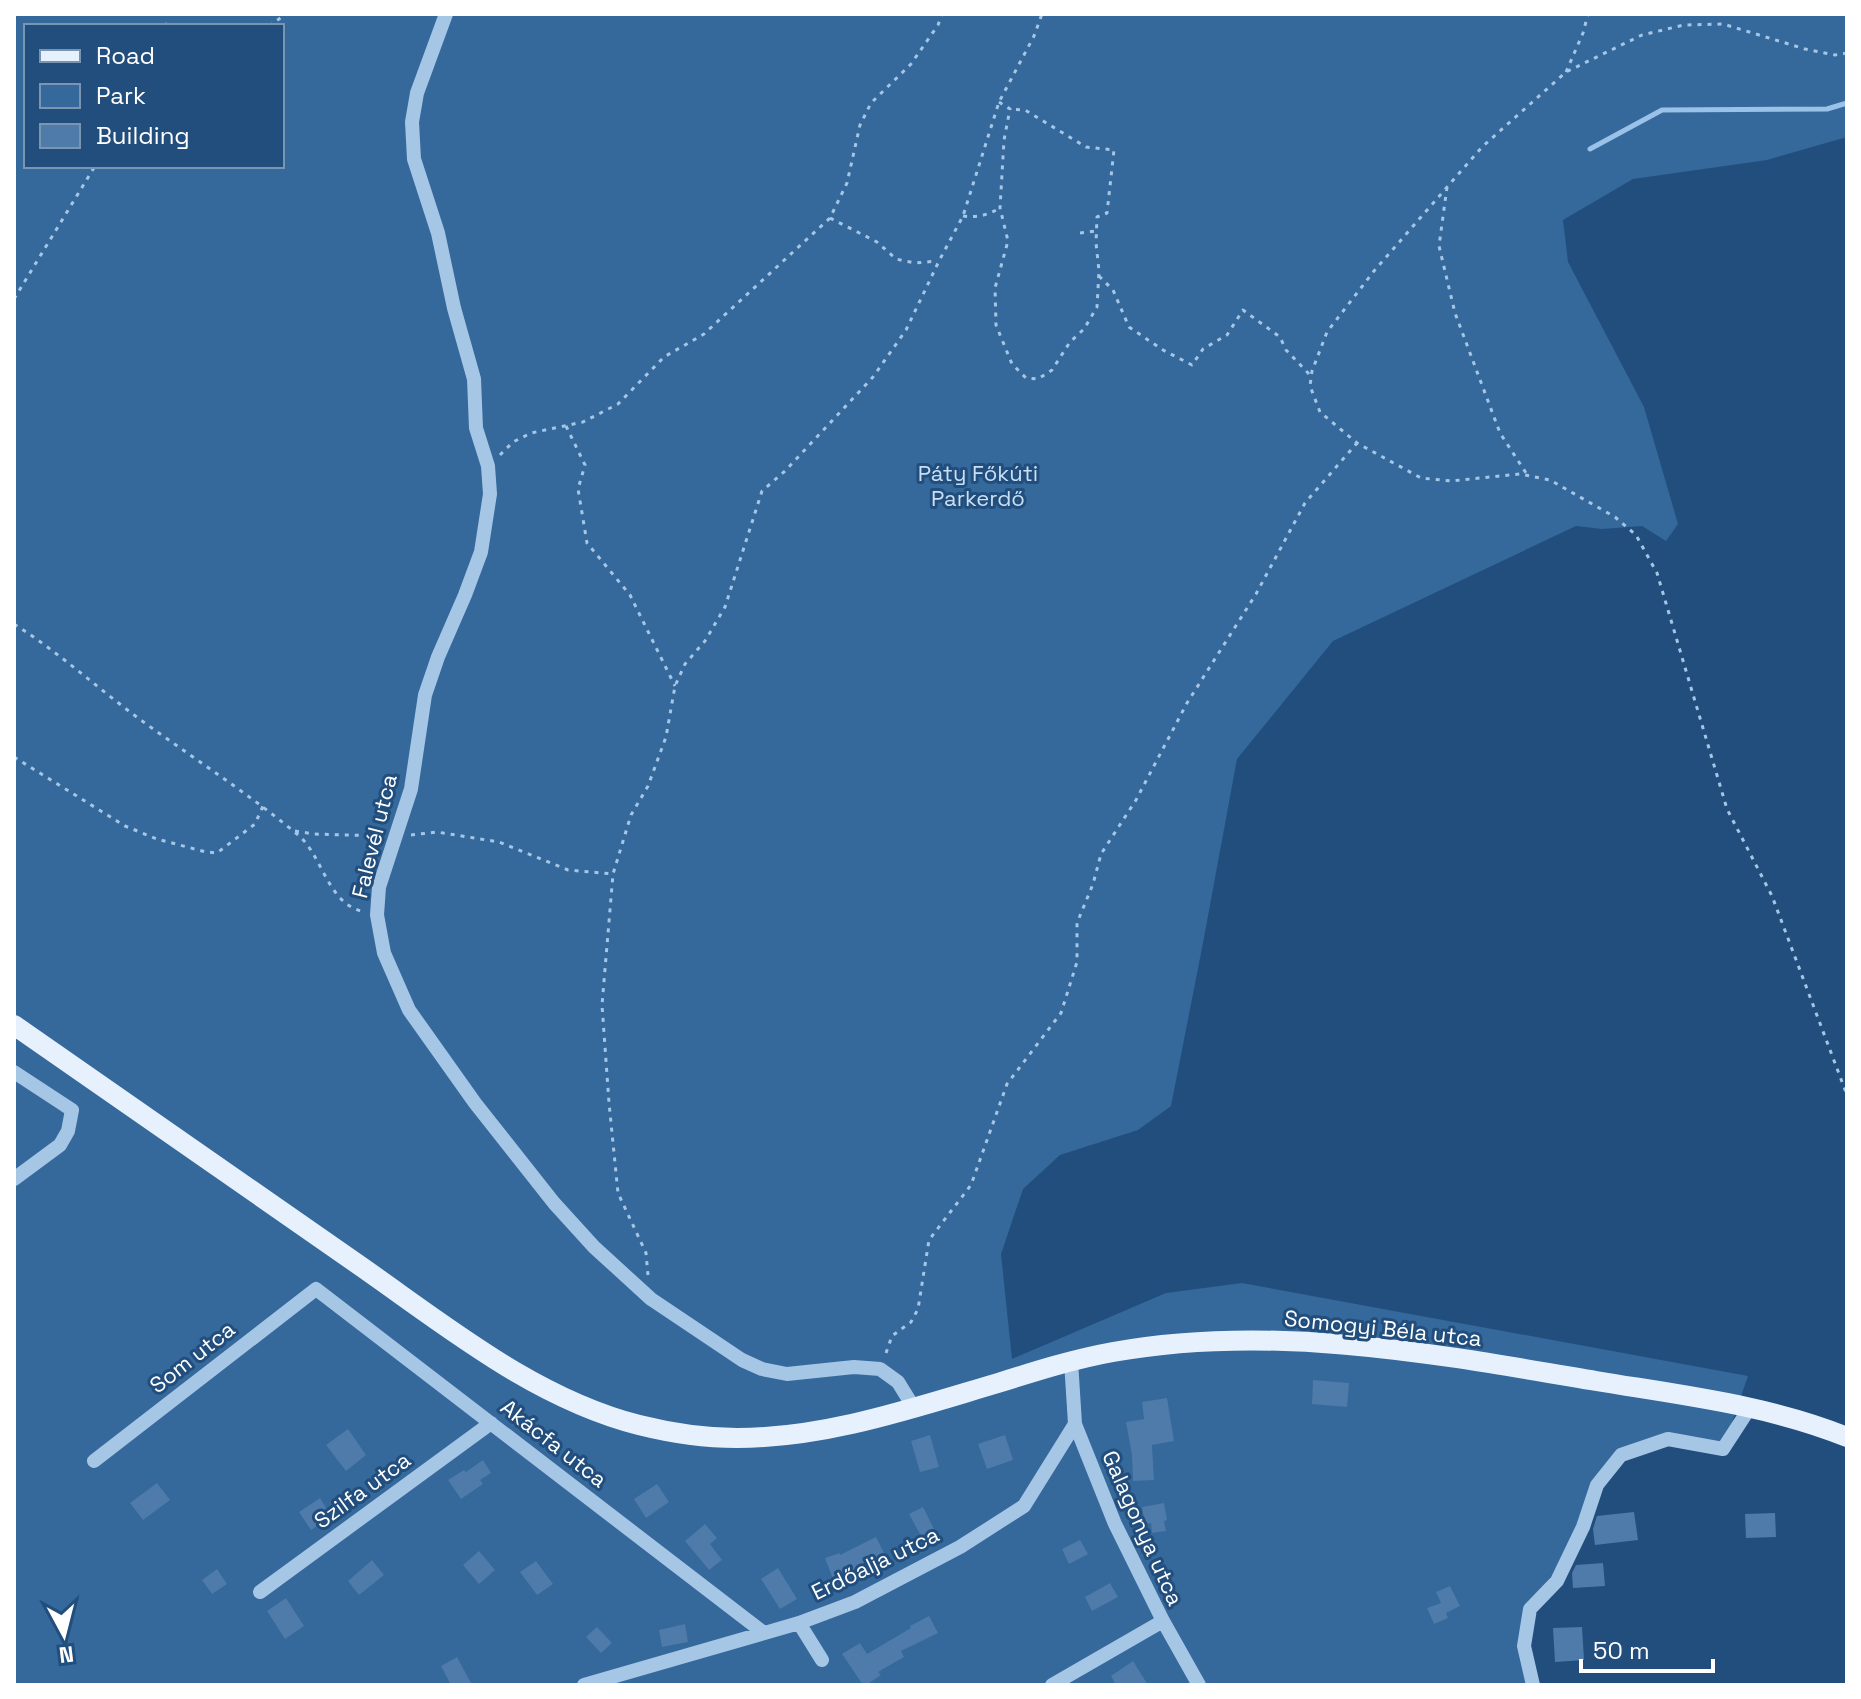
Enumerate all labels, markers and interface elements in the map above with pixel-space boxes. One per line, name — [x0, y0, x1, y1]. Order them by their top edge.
legend — [24, 24, 284, 168]
text: Road — [96, 40, 155, 71]
text: Park — [96, 80, 146, 111]
text: Building — [96, 120, 190, 151]
park label: Páty Főkúti Parkerdő — [918, 459, 1038, 512]
street label: Falevél utca — [345, 771, 403, 901]
street label: Somogyi Béla utca — [1283, 1304, 1484, 1352]
street label: Som utca — [144, 1315, 241, 1399]
street label: Akácfa utca — [495, 1393, 613, 1493]
street label: Szilfa utca — [308, 1445, 416, 1534]
street label: Galagonya utca — [1096, 1446, 1190, 1610]
street label: Erdőalja utca — [806, 1520, 944, 1606]
north arrow — [24, 1595, 104, 1675]
scale bar — [1581, 1623, 1713, 1673]
text: 50 m — [1593, 1635, 1650, 1666]
text: N — [57, 1640, 75, 1670]

